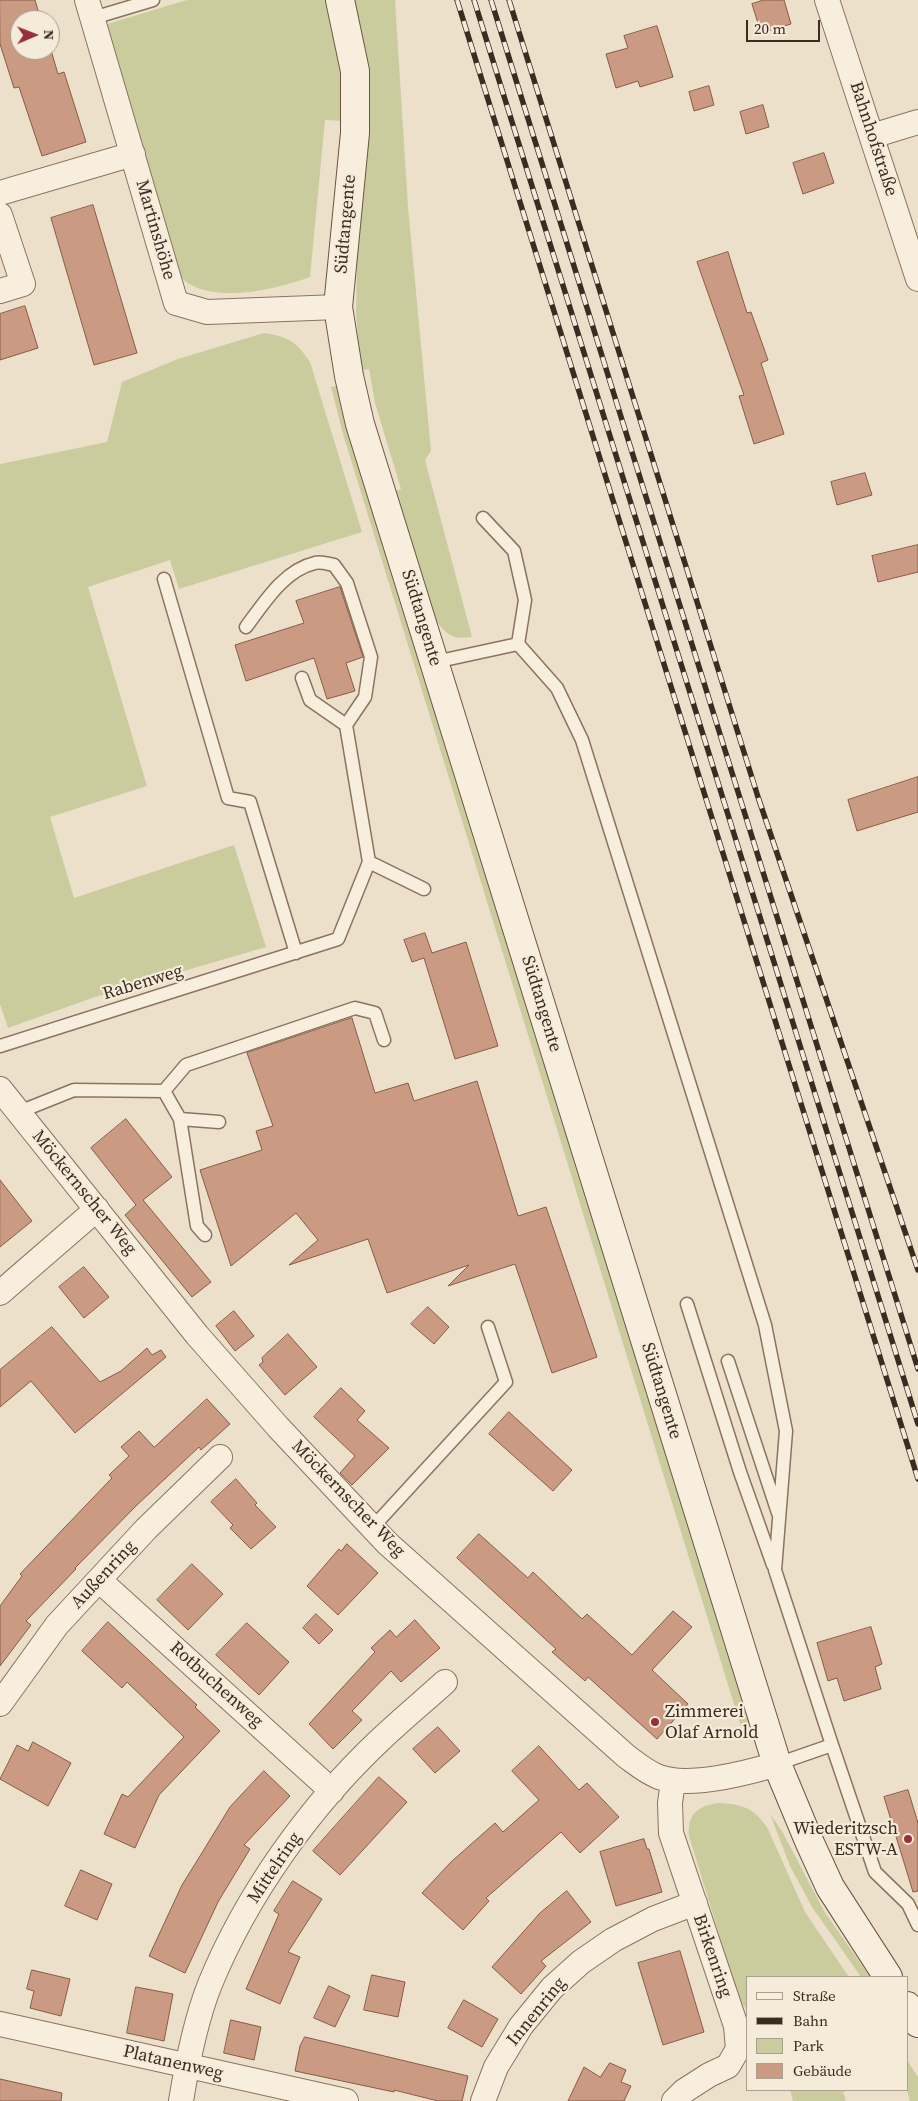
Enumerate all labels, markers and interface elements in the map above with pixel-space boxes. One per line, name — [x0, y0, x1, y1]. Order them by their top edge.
north arrow — [10, 10, 60, 60]
scale bar — [748, 10, 822, 42]
text: 20 m — [754, 18, 786, 39]
text: N — [39, 29, 59, 40]
street label: Bahnhofstraße — [844, 79, 902, 199]
street label: Südtangente — [331, 173, 361, 275]
street label: Martinshöhe — [130, 177, 180, 283]
street label: Südtangente — [396, 567, 446, 669]
street label: Südtangente — [516, 953, 566, 1055]
street label: Rabenweg — [100, 961, 186, 1005]
street label: Möckernscher Weg — [27, 1126, 141, 1260]
street label: Südtangente — [636, 1340, 686, 1442]
street label: Möckernscher Weg — [287, 1436, 409, 1562]
street label: Außenring — [67, 1536, 141, 1614]
street label: Rotbuchenweg — [165, 1637, 267, 1733]
place label: Zimmerei Olaf Arnold — [665, 1701, 758, 1744]
marker: Zimmerei Olaf Arnold — [649, 1716, 661, 1728]
place label: Wiederitzsch ESTW-A — [793, 1818, 898, 1860]
street label: Mittelring — [243, 1828, 307, 1908]
marker: Wiederitzsch ESTW-A — [902, 1833, 914, 1845]
street label: Birkenring — [688, 1911, 736, 2001]
street label: Innenring — [503, 1973, 571, 2051]
legend — [746, 1976, 908, 2091]
text: Straße — [793, 1985, 836, 2006]
text: Bahn — [793, 2010, 828, 2031]
text: Park — [793, 2035, 824, 2056]
street label: Platanenweg — [121, 2041, 225, 2085]
text: Gebäude — [793, 2060, 852, 2081]

